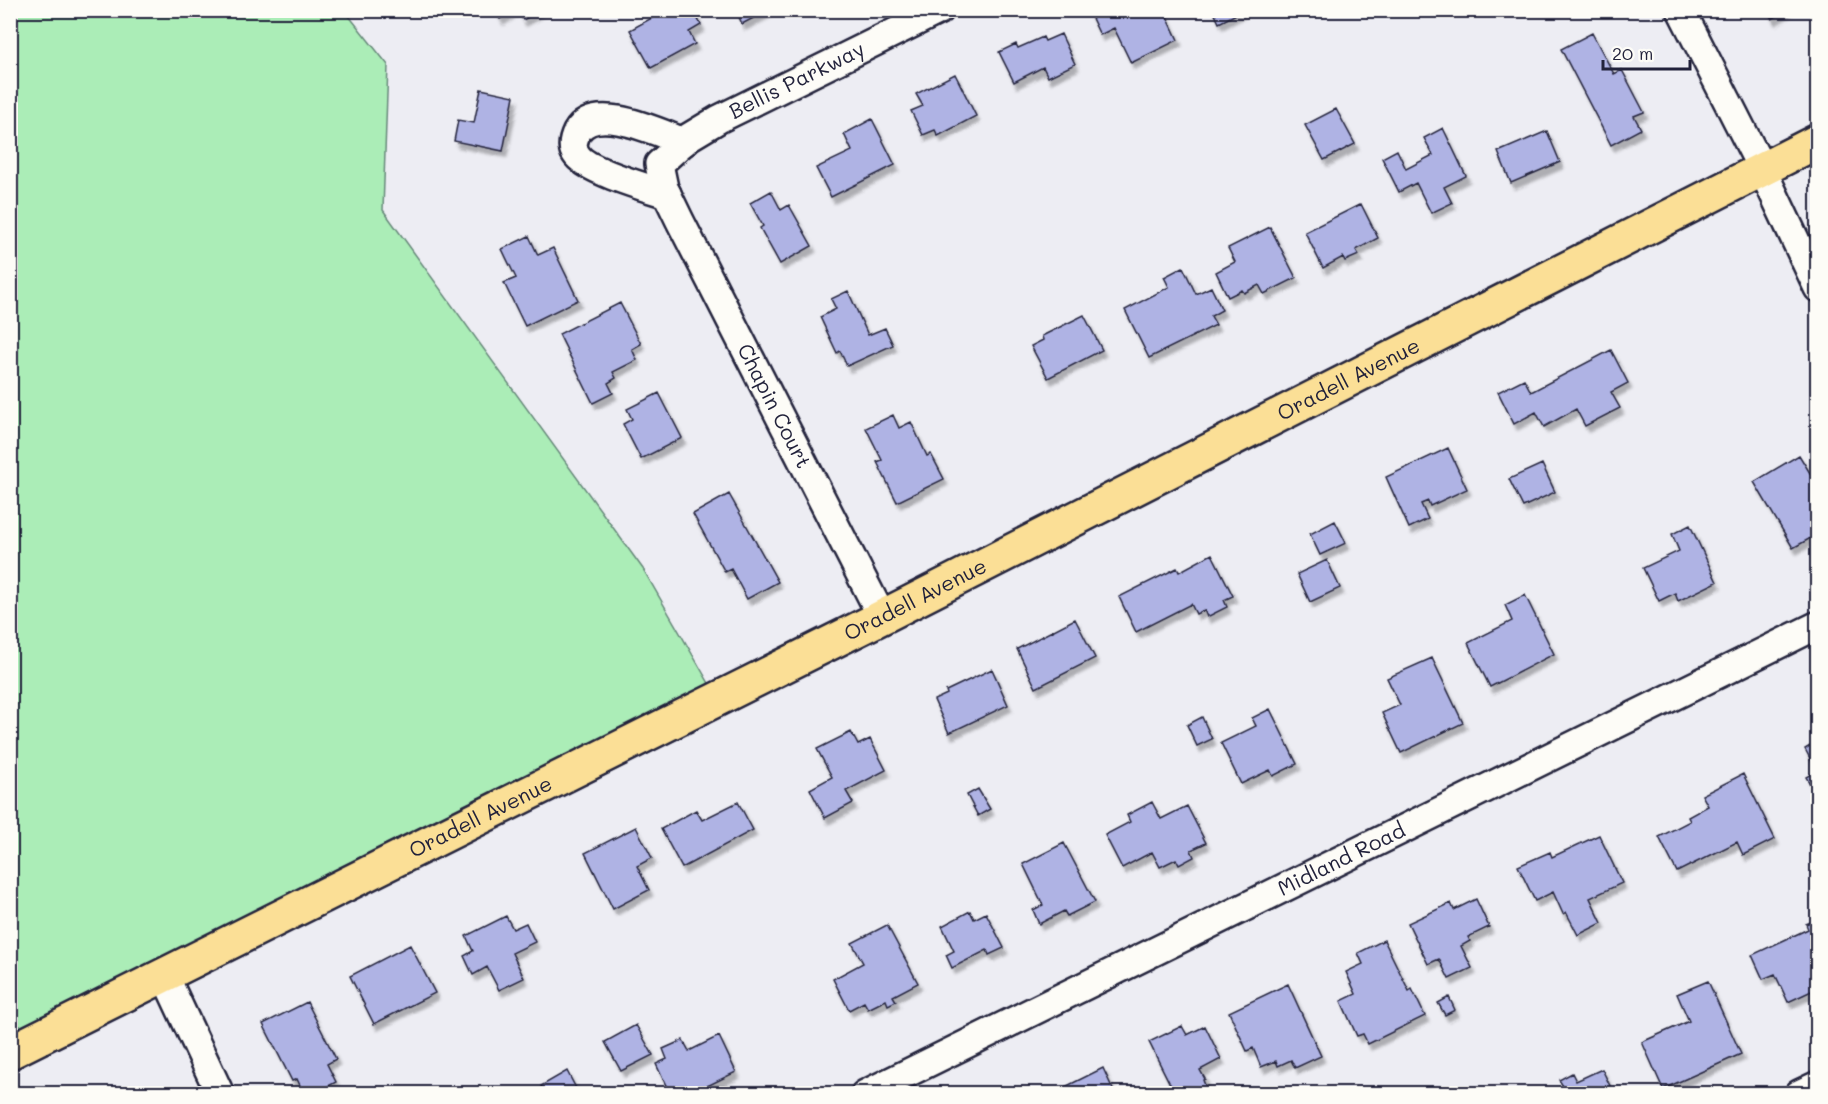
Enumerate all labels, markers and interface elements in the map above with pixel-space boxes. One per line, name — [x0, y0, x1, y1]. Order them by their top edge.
scale bar — [1603, 33, 1690, 71]
street label: Bellis Parkway — [724, 34, 869, 124]
text: 20 m — [1612, 41, 1653, 65]
street label: Oradell Avenue — [1272, 331, 1424, 426]
street label: Chapin Court — [732, 338, 818, 472]
street label: Oradell Avenue — [839, 551, 991, 646]
street label: Oradell Avenue — [404, 769, 556, 863]
street label: Midland Road — [1272, 815, 1409, 901]

